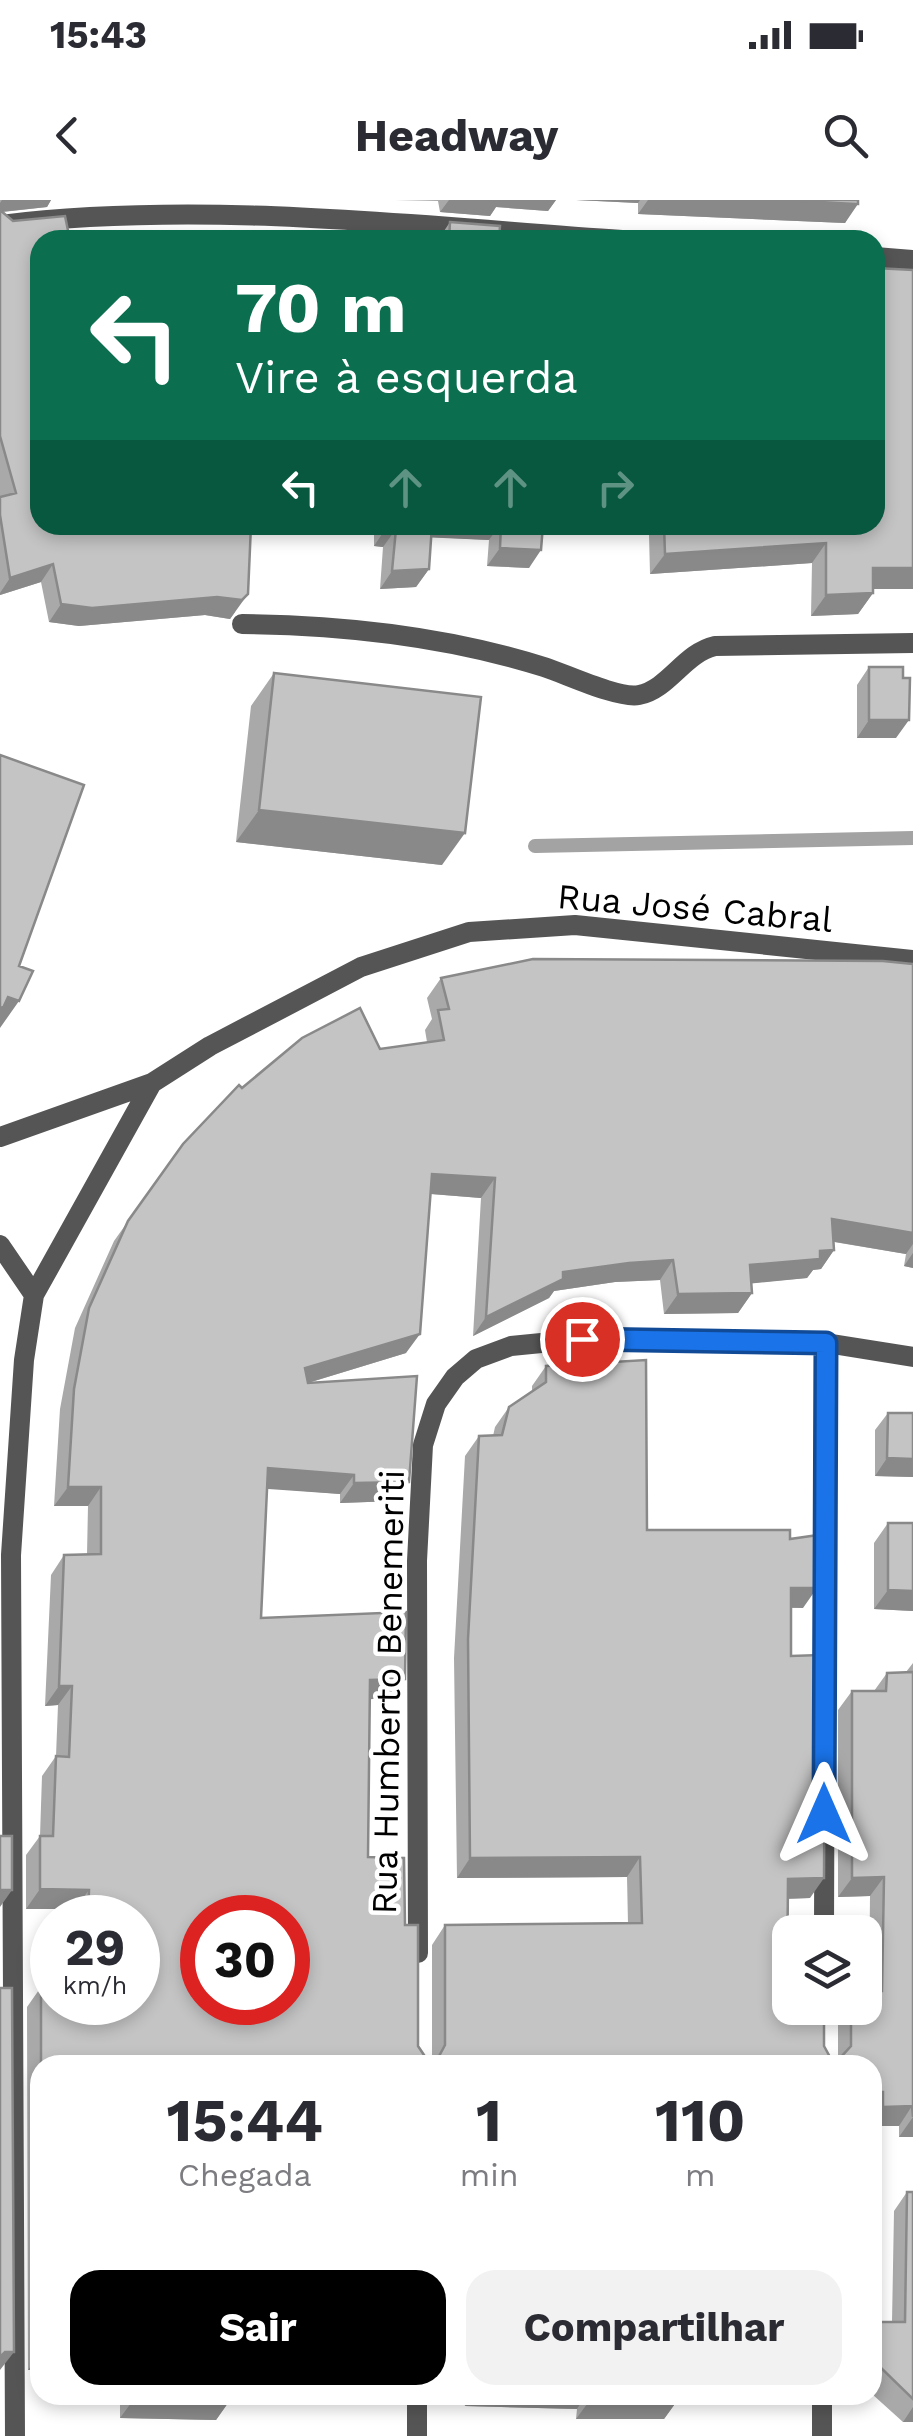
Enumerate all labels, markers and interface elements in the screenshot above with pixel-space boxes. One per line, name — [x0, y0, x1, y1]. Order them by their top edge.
text: 15:43 — [50, 13, 147, 57]
icon: back — [40, 108, 95, 163]
icon: search — [818, 108, 873, 163]
text: Headway — [355, 109, 558, 162]
text: 70 m — [235, 267, 407, 349]
icon: left — [70, 270, 200, 400]
text: Vire à esquerda — [235, 351, 578, 404]
icon: left — [273, 460, 328, 515]
icon: ahead — [378, 460, 433, 515]
icon: ahead — [483, 460, 538, 515]
icon: right — [588, 460, 643, 515]
street label: Rua José Cabral — [556, 875, 834, 941]
pin — [540, 1297, 625, 1382]
icon: arrive — [555, 1312, 610, 1367]
street label: Rua Humberto Benemeriti — [363, 1469, 413, 1915]
position arrow — [772, 1762, 876, 1866]
speed limit sign: 30 — [180, 1895, 310, 2025]
map controls — [772, 1915, 882, 2025]
button: layers — [772, 1915, 882, 2025]
text: 29 — [65, 1918, 125, 1977]
text: km/h — [63, 1971, 127, 2000]
text: 15:44 — [167, 2085, 323, 2156]
text: 1 — [476, 2085, 502, 2156]
text: 110 — [655, 2085, 745, 2156]
text: Chegada — [178, 2156, 312, 2194]
text: min — [460, 2156, 518, 2194]
text: m — [685, 2156, 715, 2194]
button: Sair — [70, 2270, 446, 2385]
button: Compartilhar — [466, 2270, 842, 2385]

